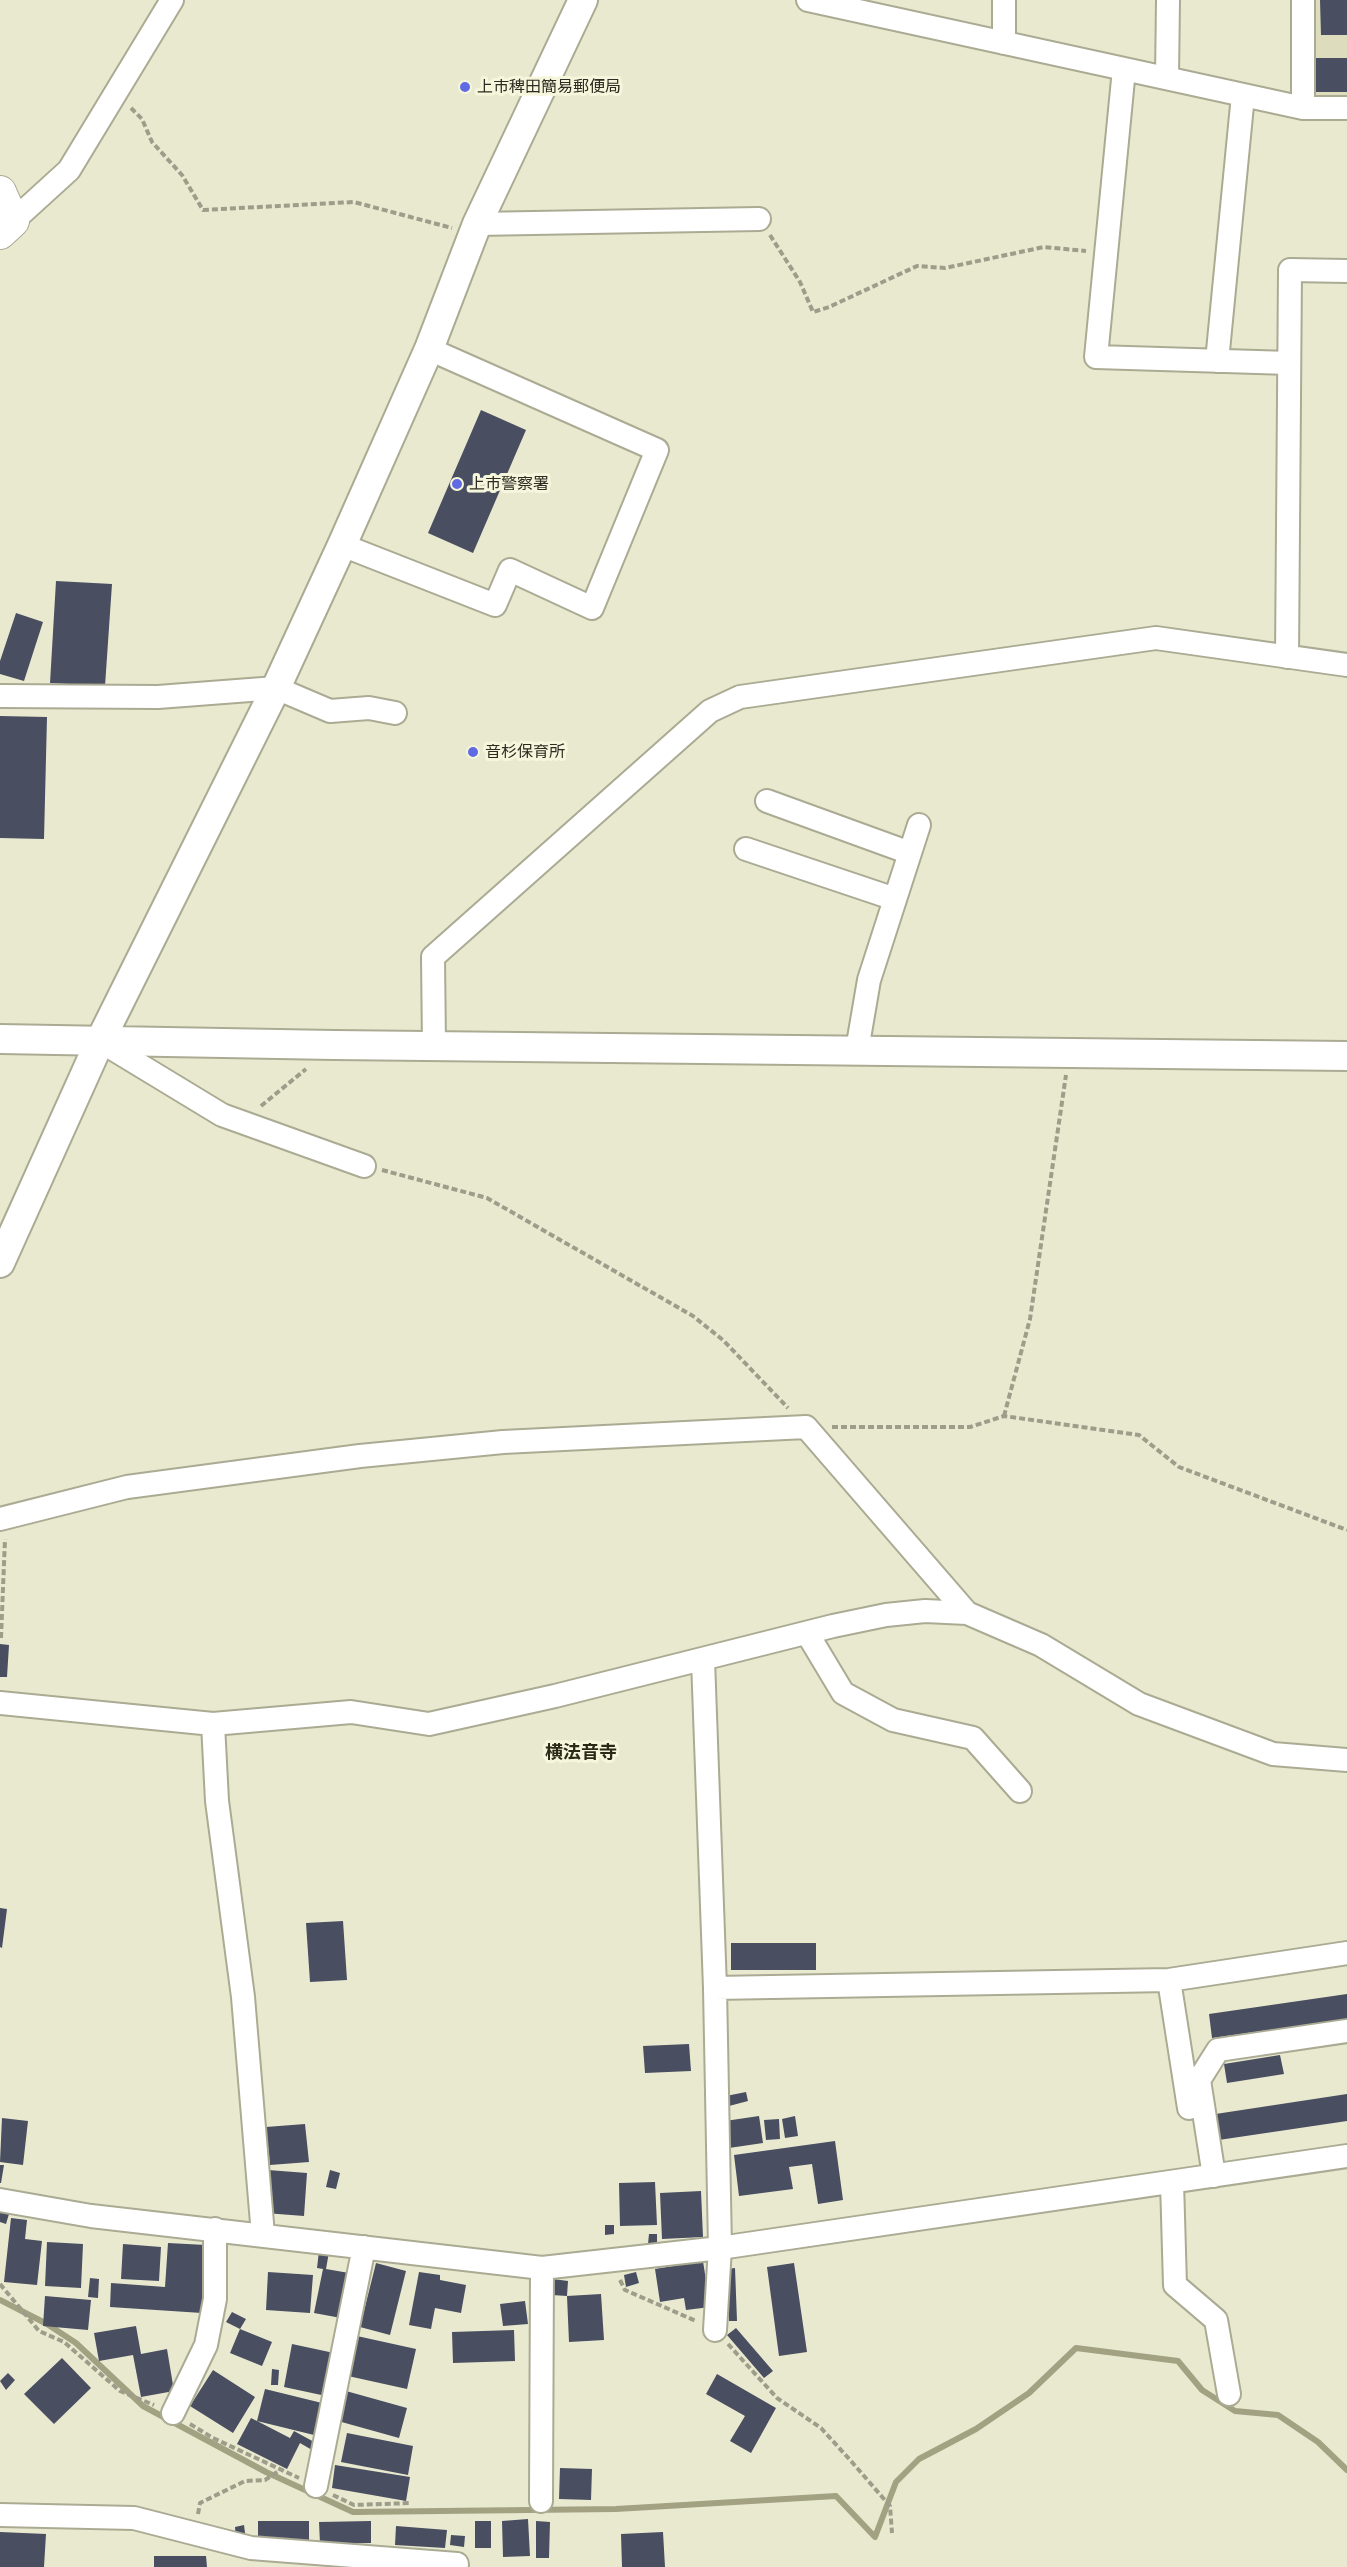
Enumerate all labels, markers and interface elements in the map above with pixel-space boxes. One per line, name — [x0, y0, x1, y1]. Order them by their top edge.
place label: 上市稗田簡易郵便局 — [477, 77, 621, 97]
marker: 上市稗田簡易郵便局 — [458, 80, 472, 94]
place label: 上市警察署 — [469, 474, 549, 494]
marker: 上市警察署 — [450, 477, 464, 491]
place label: 音杉保育所 — [485, 742, 565, 762]
marker: 音杉保育所 — [466, 745, 480, 759]
district label: 横法音寺 — [545, 1742, 617, 1764]

